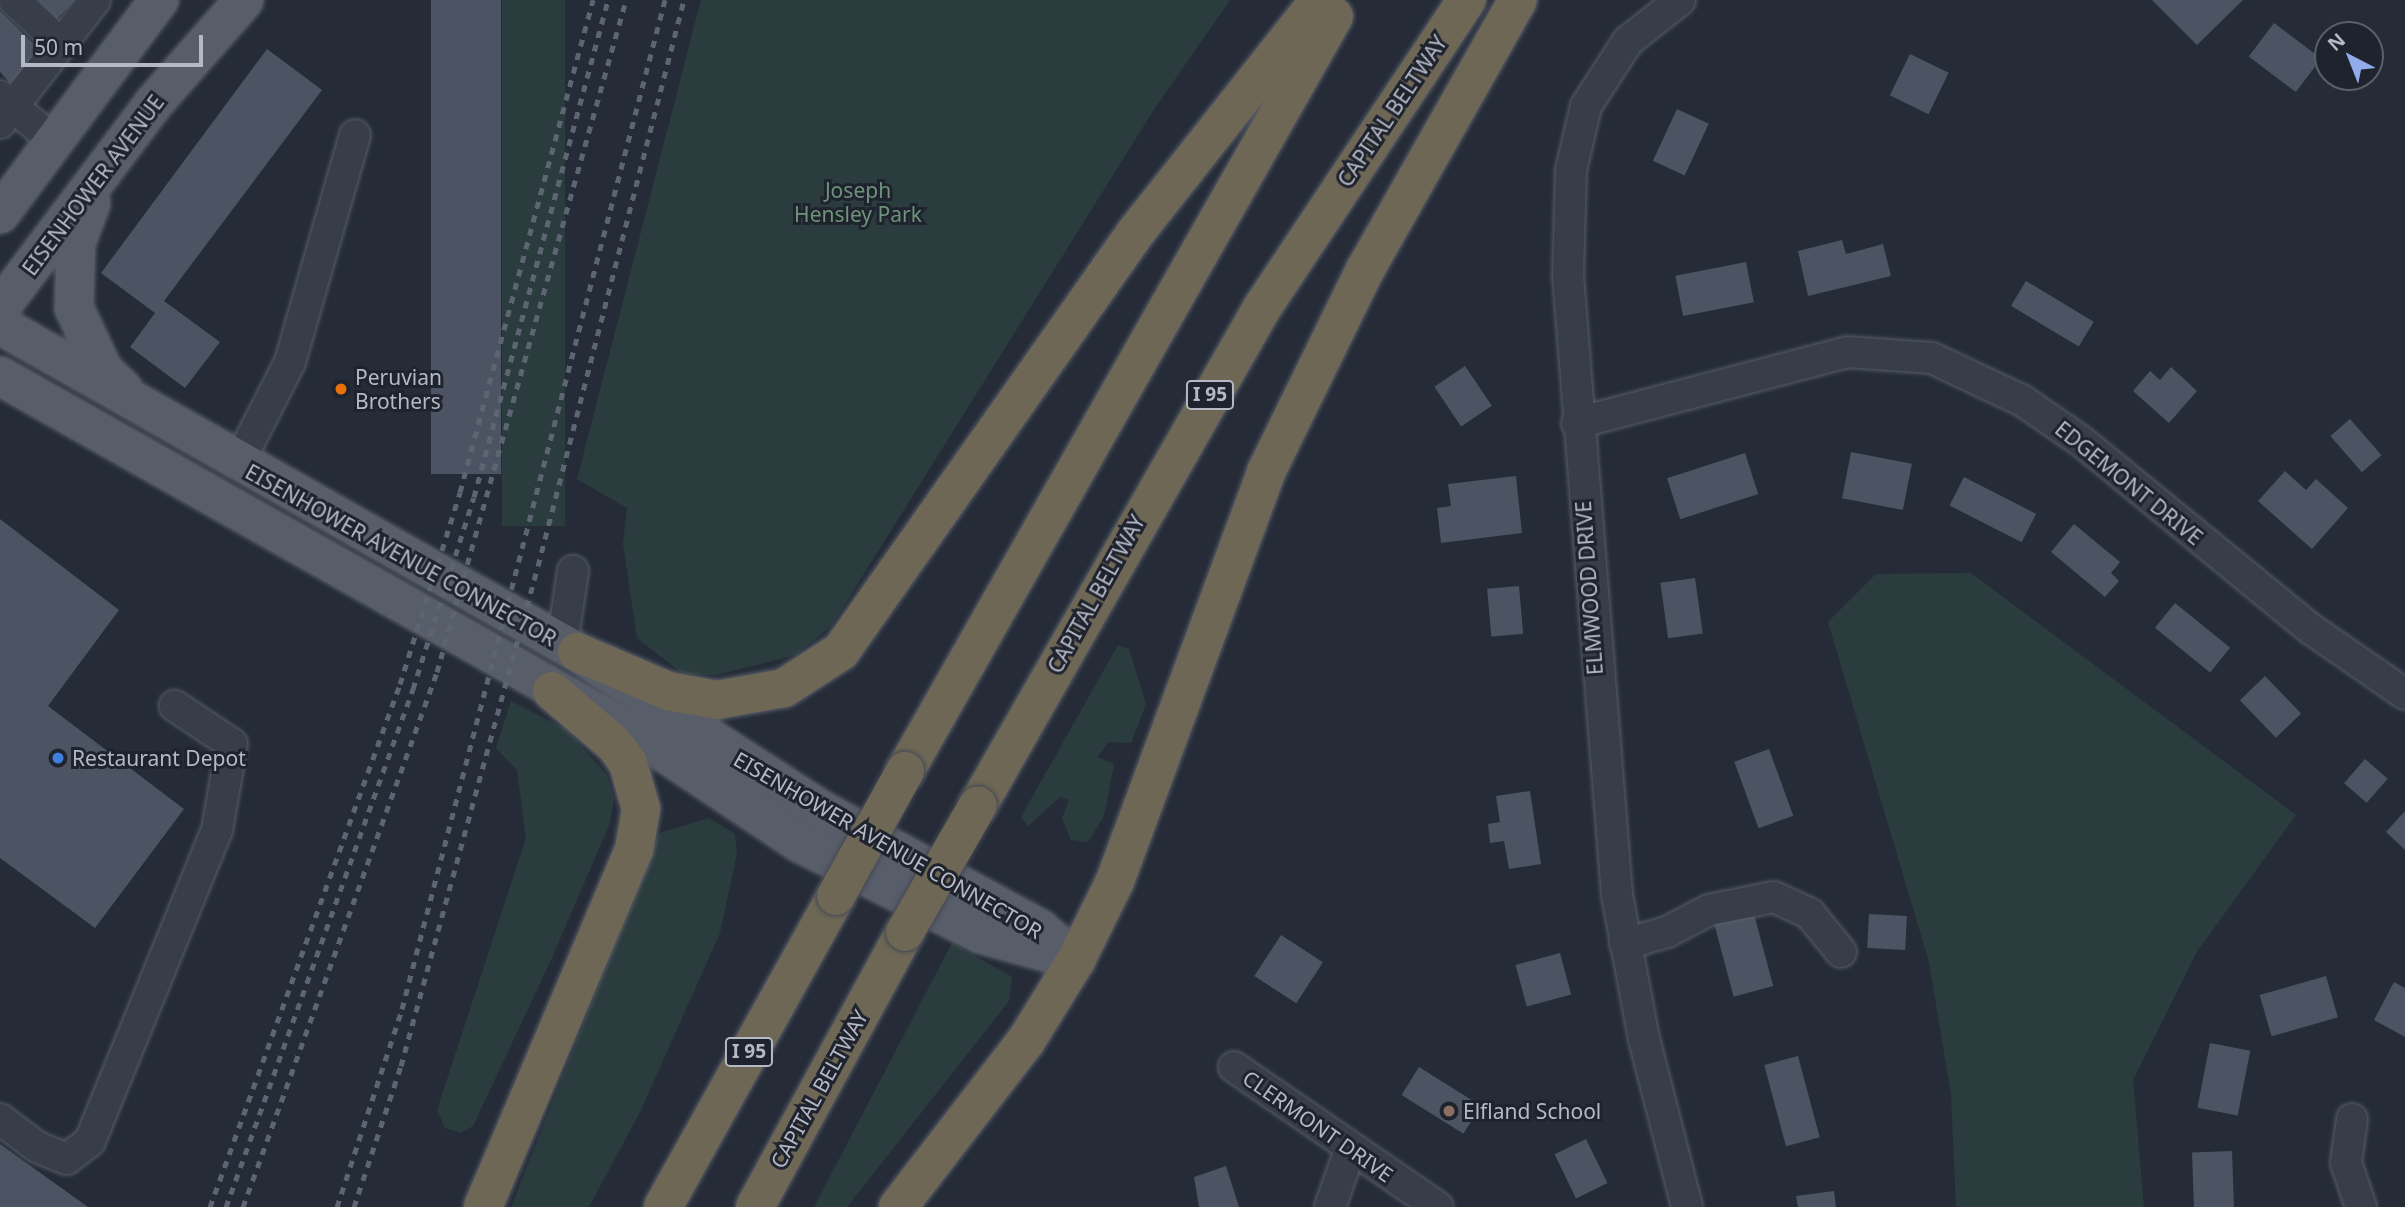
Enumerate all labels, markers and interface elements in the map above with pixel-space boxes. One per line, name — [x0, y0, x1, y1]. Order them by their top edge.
scale bar — [24, 21, 206, 65]
north arrow — [2314, 21, 2384, 91]
text: N — [2322, 27, 2351, 57]
street label: CAPITAL BELTWAY — [1332, 31, 1452, 191]
text: 50 m — [34, 33, 83, 61]
street label: EISENHOWER AVENUE — [17, 90, 169, 280]
park label: Joseph Hensley Park — [794, 177, 922, 227]
place label: Peruvian Brothers — [355, 364, 442, 414]
road number: I 95 — [1186, 380, 1234, 410]
marker: Peruvian Brothers — [333, 381, 349, 397]
street label: EDGEMONT DRIVE — [2050, 416, 2208, 550]
street label: EISENHOWER AVENUE CONNECTOR — [241, 459, 561, 651]
street label: ELMWOOD DRIVE — [1570, 500, 1608, 676]
street label: CAPITAL BELTWAY — [1042, 511, 1150, 677]
place label: Restaurant Depot — [72, 745, 246, 771]
street label: EISENHOWER AVENUE CONNECTOR — [729, 746, 1047, 944]
marker: Restaurant Depot — [50, 750, 66, 766]
street label: CAPITAL BELTWAY — [765, 1006, 873, 1172]
road number: I 95 — [724, 1036, 774, 1068]
street label: CLERMONT DRIVE — [1238, 1065, 1398, 1187]
place label: Elfland School — [1463, 1098, 1601, 1124]
marker: Elfland School — [1441, 1103, 1457, 1119]

